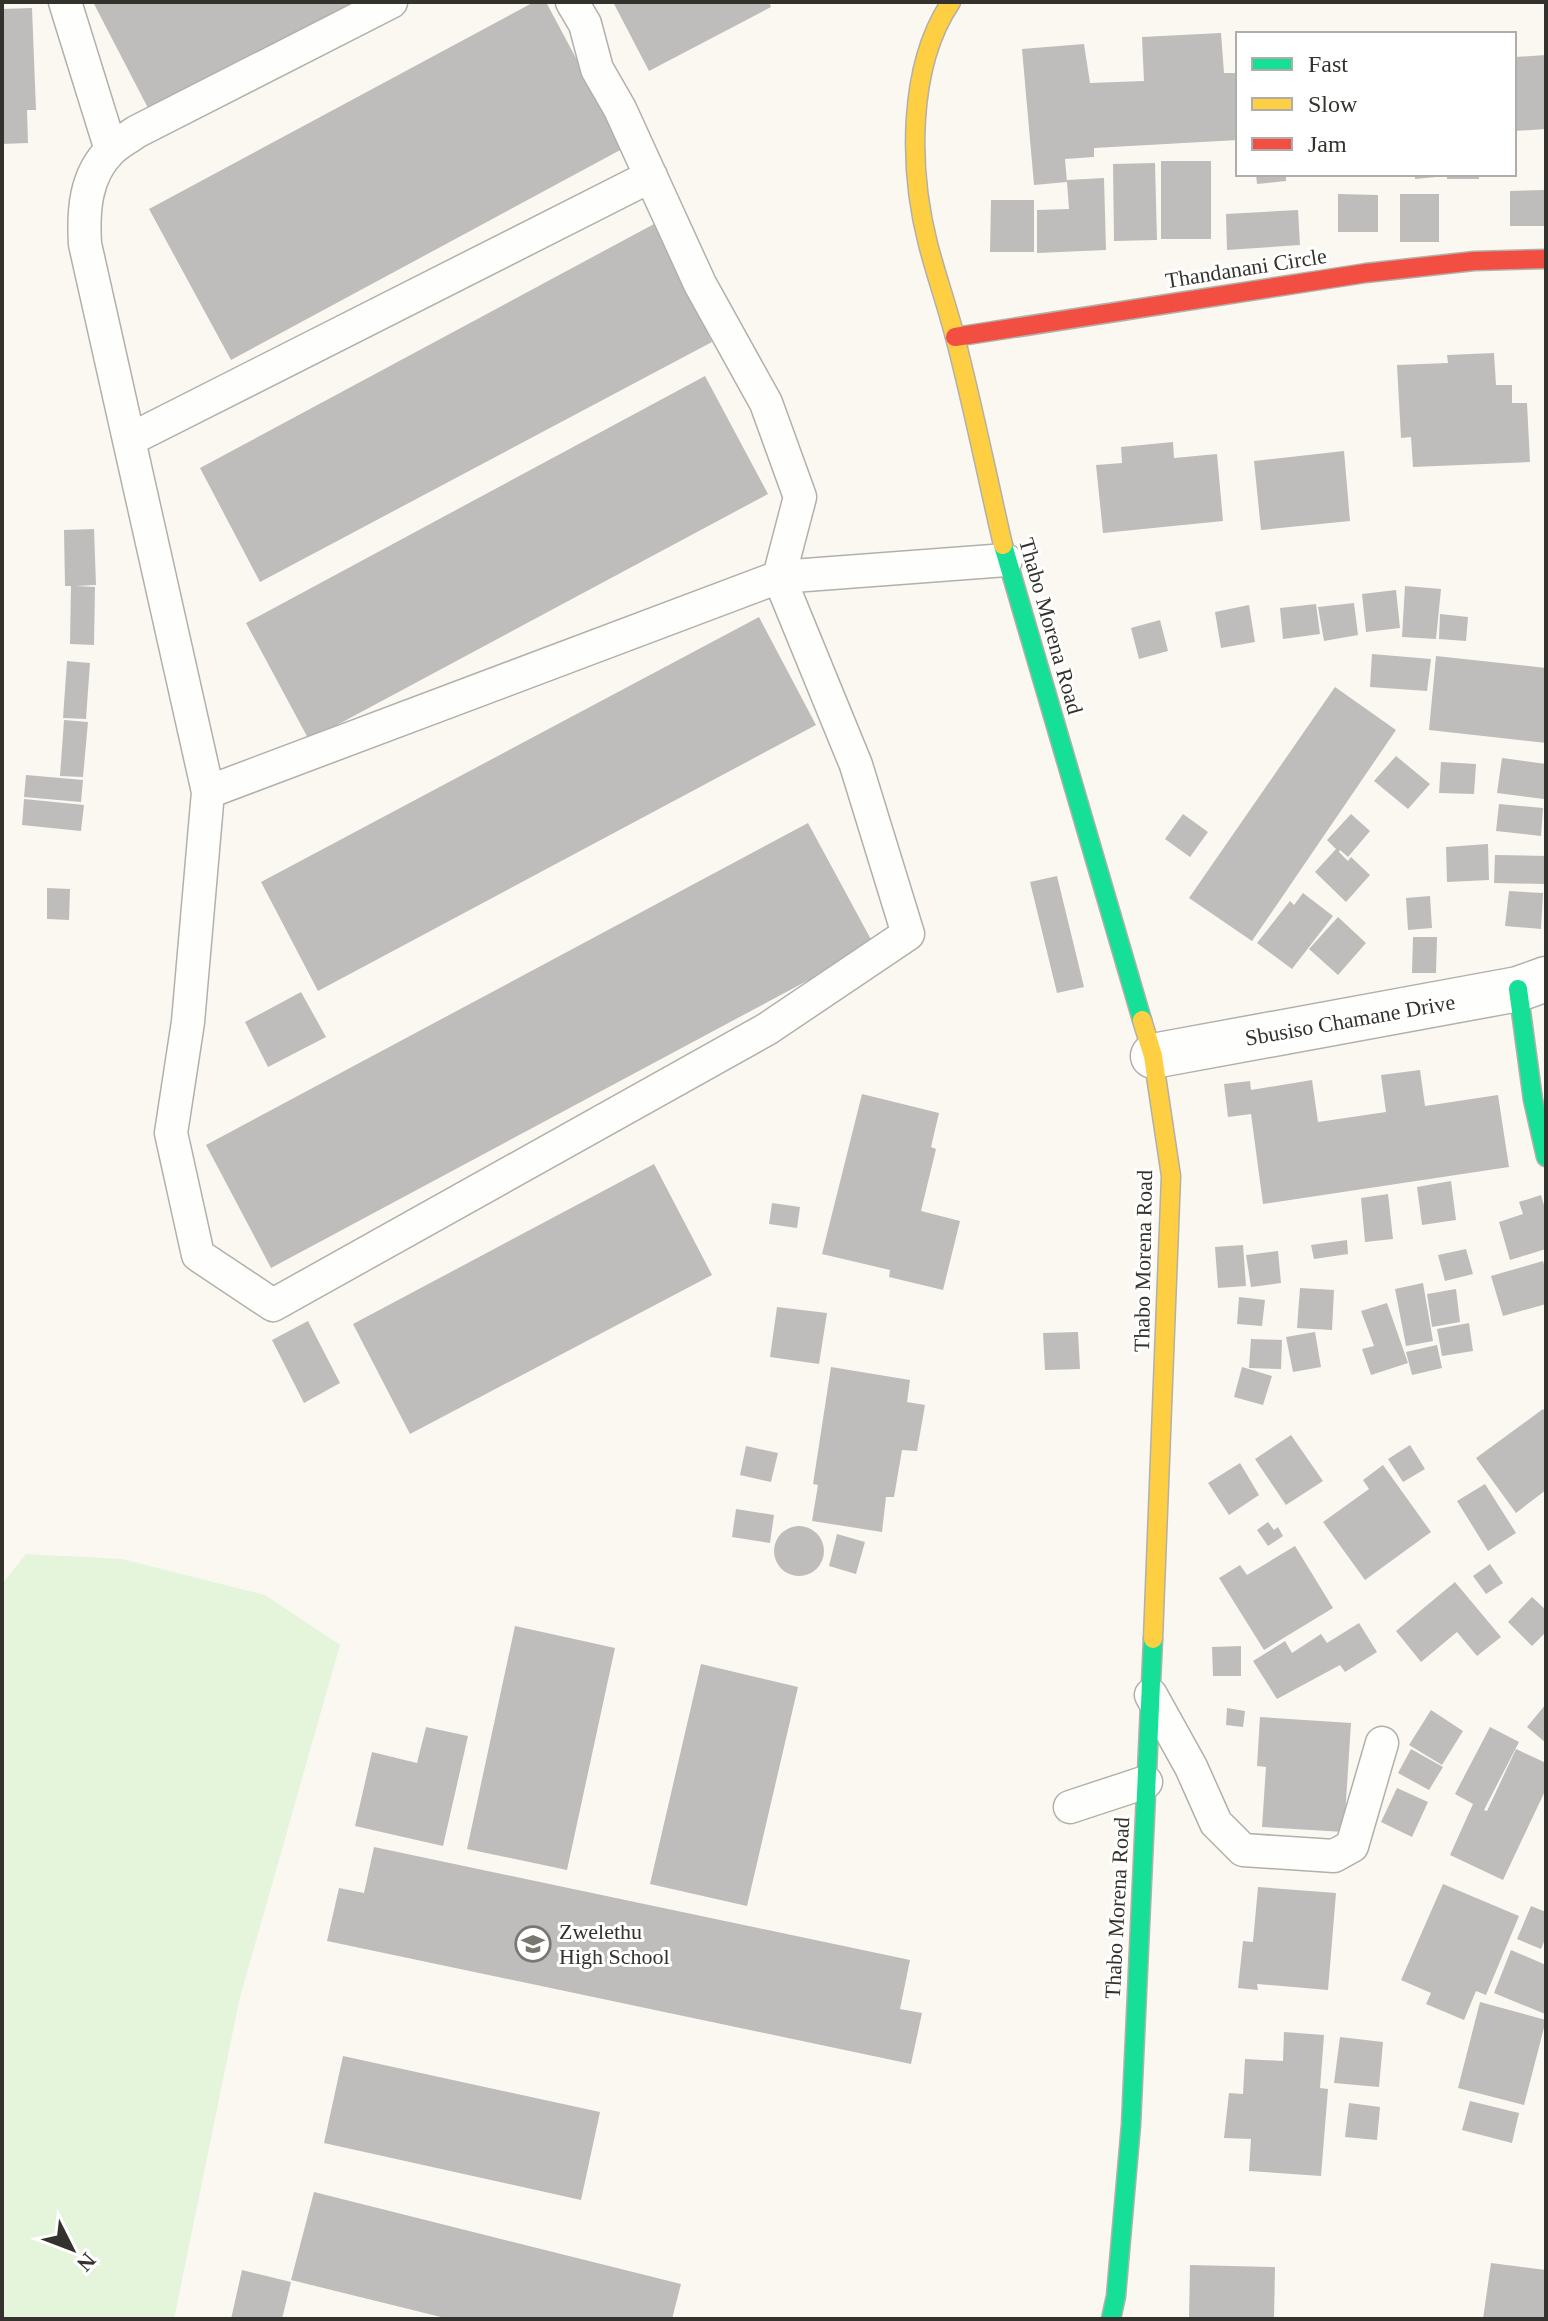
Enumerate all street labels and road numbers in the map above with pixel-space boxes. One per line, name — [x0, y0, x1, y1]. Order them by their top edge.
street label: Thandanani Circle — [1163, 243, 1329, 293]
street label: Thabo Morena Road — [1014, 535, 1088, 717]
street label: Sbusiso Chamane Drive — [1243, 989, 1457, 1051]
street label: Thabo Morena Road — [1129, 1170, 1157, 1352]
street label: Thabo Morena Road — [1100, 1816, 1134, 2000]

